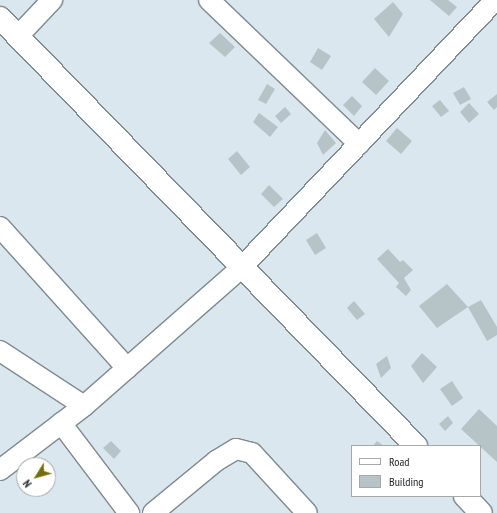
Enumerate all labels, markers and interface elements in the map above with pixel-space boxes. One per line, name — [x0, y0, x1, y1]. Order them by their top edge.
legend — [351, 445, 481, 497]
text: Road — [389, 454, 409, 469]
north arrow — [16, 457, 56, 497]
text: Building — [389, 474, 424, 489]
text: N — [20, 477, 35, 490]

